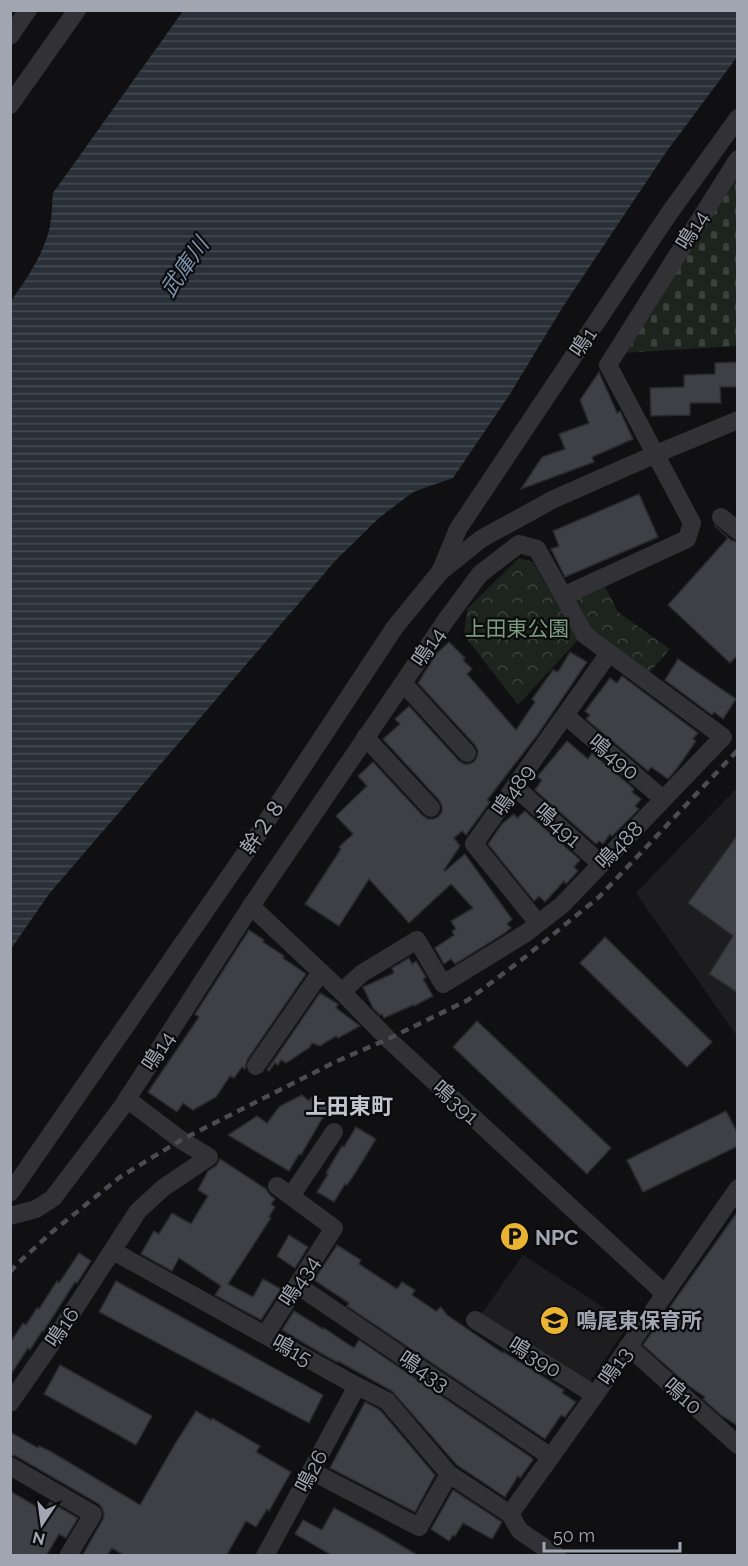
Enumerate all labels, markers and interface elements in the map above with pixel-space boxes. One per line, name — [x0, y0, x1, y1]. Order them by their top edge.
street label: 鳴14 — [670, 206, 714, 254]
water label: 武庫川 — [154, 231, 215, 301]
street label: 鳴1 — [564, 323, 602, 361]
park label: 上田東公園 — [465, 616, 570, 641]
street label: 鳴14 — [406, 623, 450, 671]
street label: 鳴490 — [584, 729, 644, 785]
street label: 鳴489 — [486, 759, 540, 821]
street label: 幹２８ — [235, 793, 291, 859]
street label: 鳴491 — [530, 798, 586, 852]
street label: 鳴488 — [590, 816, 648, 874]
street label: 鳴14 — [136, 1027, 180, 1075]
street label: 鳴391 — [428, 1075, 484, 1129]
district label: 上田東町 — [305, 1093, 393, 1119]
parking icon: NPC — [498, 1221, 530, 1253]
place label: NPC — [535, 1225, 579, 1250]
street label: 鳴434 — [273, 1251, 325, 1311]
street label: 鳴16 — [40, 1302, 84, 1352]
school or university icon: 鳴尾東保育所 — [539, 1304, 571, 1336]
place label: 鳴尾東保育所 — [576, 1308, 702, 1333]
street label: 鳴15 — [268, 1329, 316, 1371]
street label: 鳴390 — [504, 1331, 566, 1383]
street label: 鳴13 — [593, 1342, 637, 1390]
street label: 鳴433 — [394, 1345, 454, 1397]
street label: 鳴10 — [659, 1372, 707, 1420]
street label: 鳴26 — [289, 1445, 333, 1497]
north arrow — [12, 1494, 72, 1554]
scale bar — [544, 1515, 680, 1553]
text: 50 m — [553, 1525, 595, 1546]
text: N — [31, 1527, 47, 1549]

